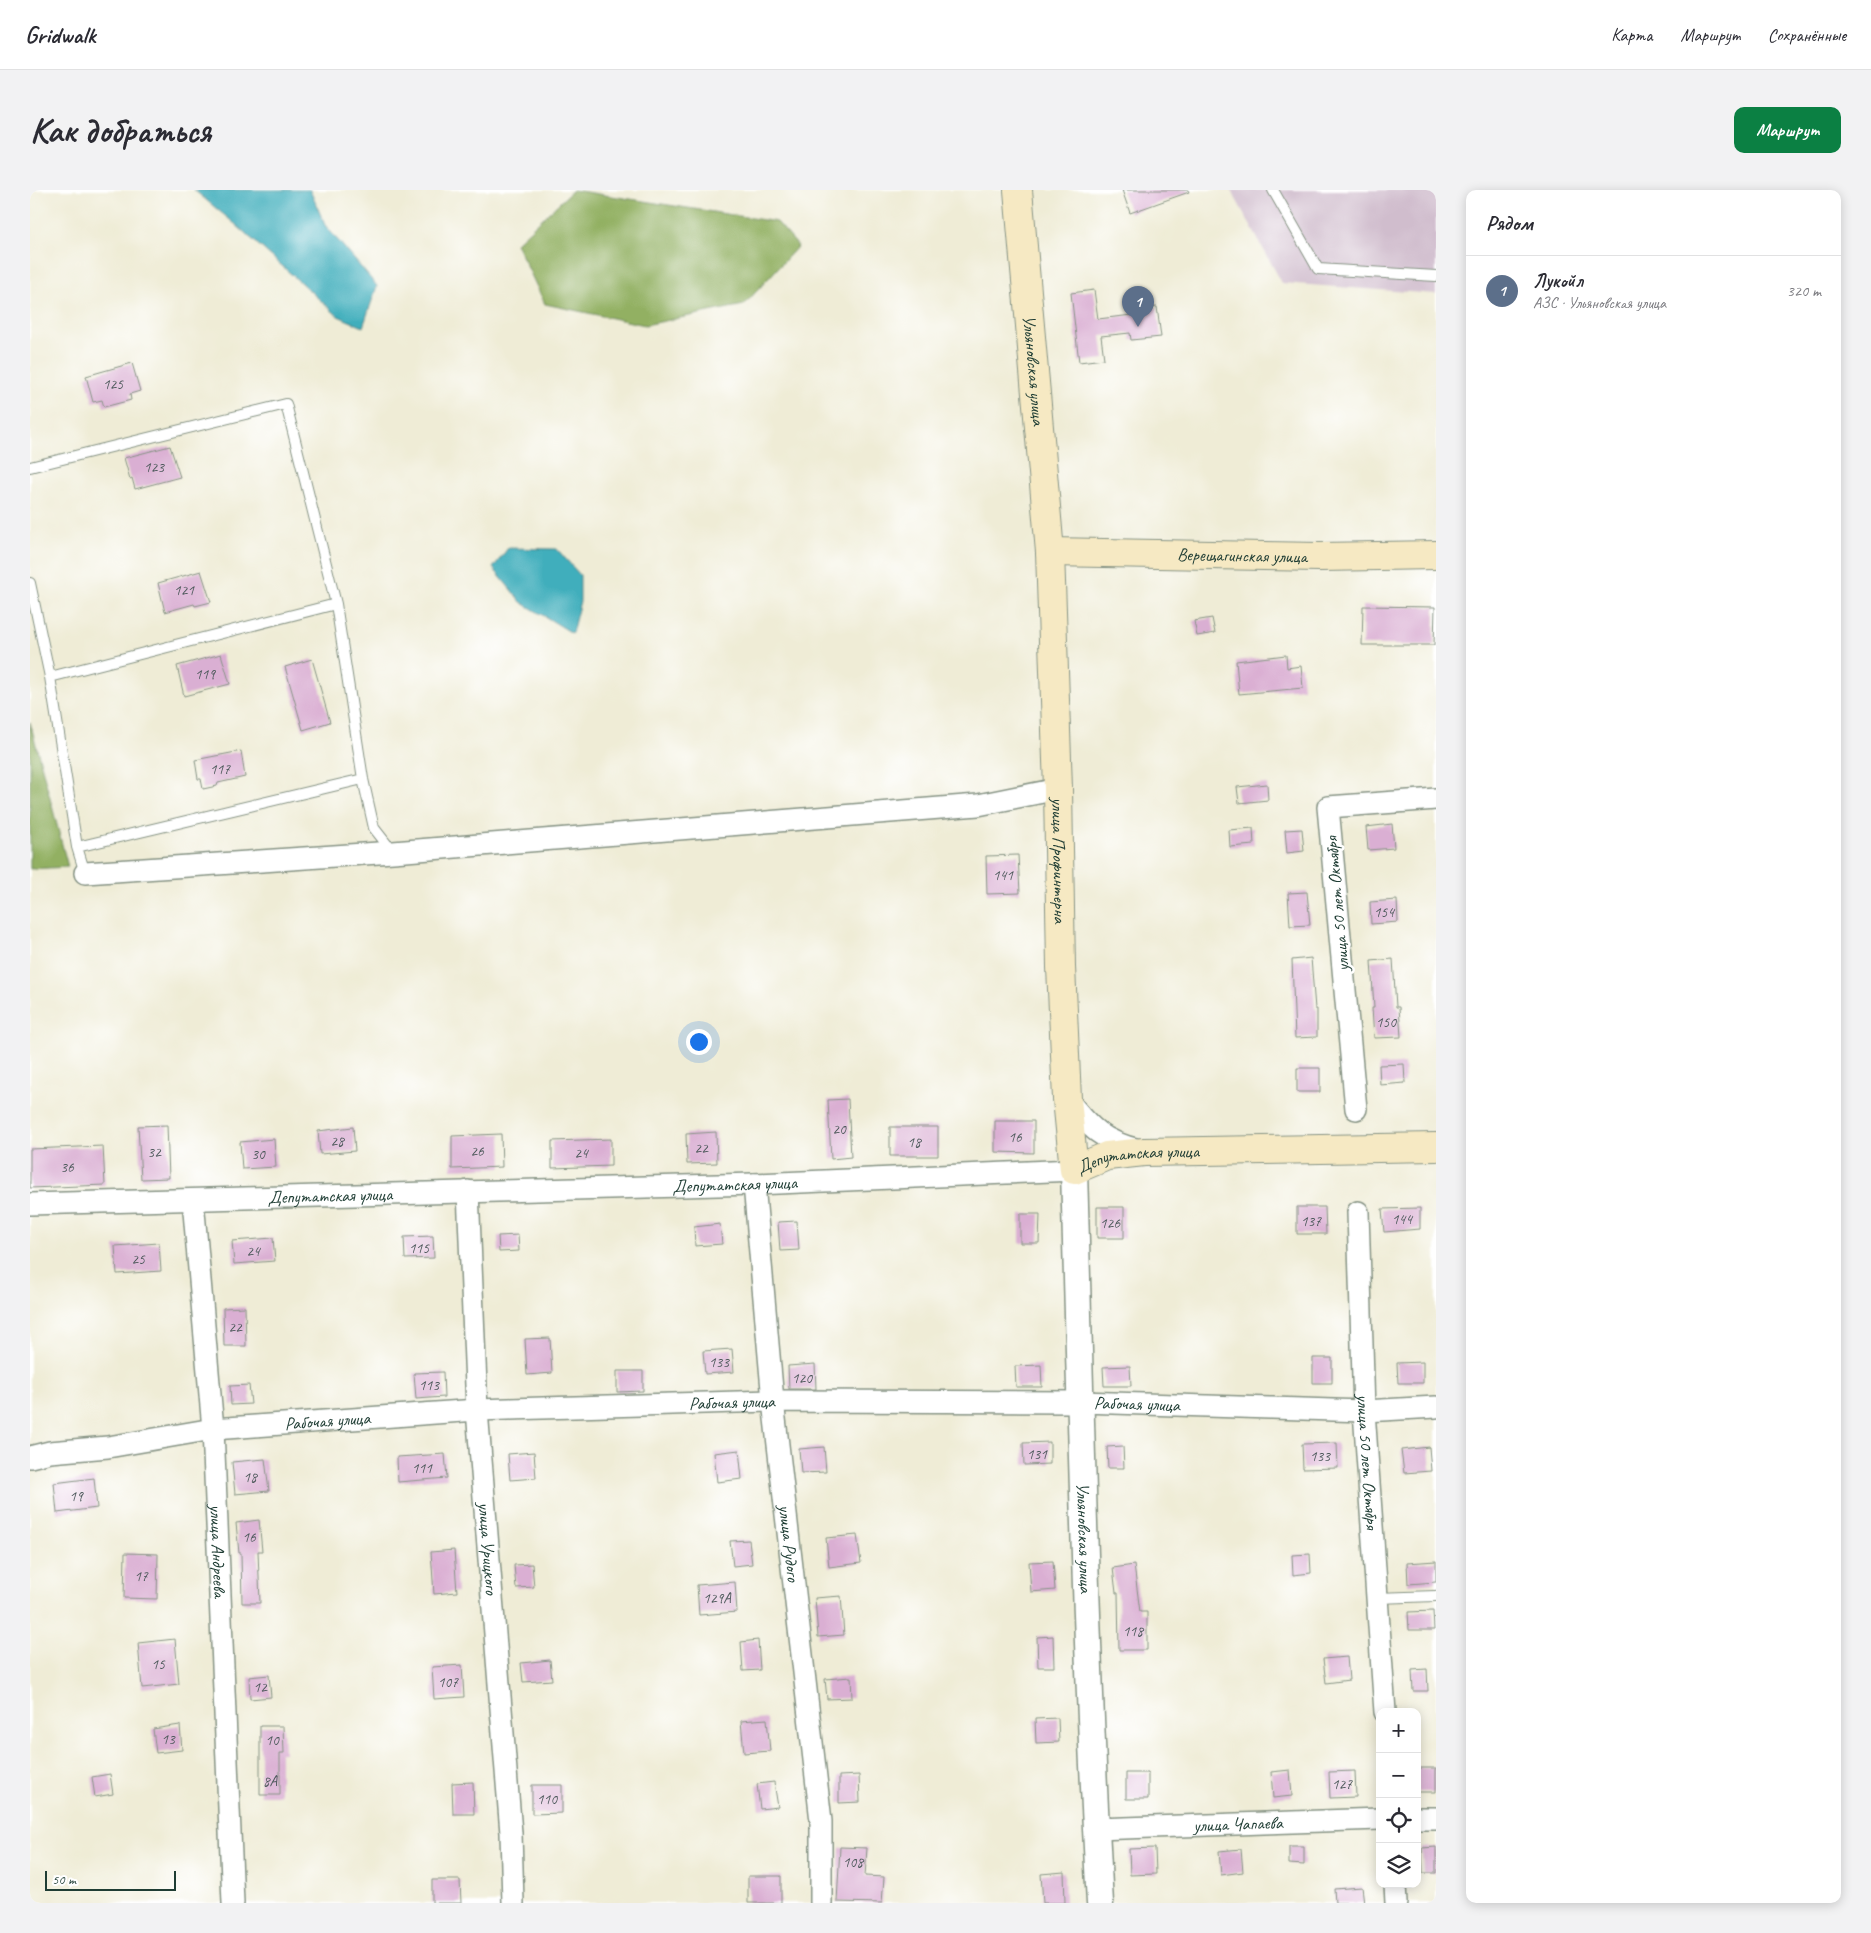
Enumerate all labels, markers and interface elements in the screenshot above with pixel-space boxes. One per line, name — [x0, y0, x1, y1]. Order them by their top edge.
text: Gridwalk — [25, 20, 95, 50]
text: Карта — [1611, 24, 1652, 46]
text: Маршрут — [1680, 24, 1740, 46]
text: Сохранённые — [1768, 24, 1846, 46]
button: Маршрут — [1734, 107, 1841, 153]
text: Как добраться — [30, 108, 211, 153]
text: Рядом — [1486, 210, 1533, 236]
text: Лукойл — [1533, 269, 1583, 293]
text: 1 — [1498, 281, 1506, 301]
text: 320 m — [1787, 281, 1821, 301]
pin: 1 — [1122, 286, 1154, 327]
text: АЗС · Ульяновская улица — [1533, 293, 1666, 313]
street label: Ульяновская улица — [1018, 314, 1050, 427]
house number: 125 — [103, 375, 124, 394]
house number: 123 — [144, 458, 165, 477]
street label: Верещагинская улица — [1177, 543, 1309, 568]
house number: 121 — [174, 581, 195, 600]
house number: 119 — [195, 665, 216, 684]
house number: 117 — [210, 760, 231, 779]
street label: улица Профинтерна — [1047, 796, 1071, 925]
street label: улица 50 лет Октября — [1320, 834, 1354, 973]
house number: 141 — [993, 866, 1014, 885]
house number: 154 — [1374, 903, 1395, 922]
house number: 150 — [1376, 1013, 1397, 1032]
your location — [686, 1029, 712, 1055]
house number: 20 — [832, 1120, 847, 1139]
house number: 16 — [1008, 1128, 1023, 1147]
house number: 28 — [330, 1132, 345, 1151]
house number: 18 — [907, 1133, 922, 1152]
house number: 22 — [694, 1139, 709, 1158]
street label: Депутатская улица — [1073, 1140, 1201, 1179]
house number: 26 — [470, 1142, 485, 1161]
house number: 32 — [147, 1143, 162, 1162]
house number: 24 — [574, 1144, 589, 1163]
house number: 30 — [251, 1145, 266, 1164]
house number: 36 — [60, 1158, 75, 1177]
street label: Депутатская улица — [672, 1171, 799, 1197]
street label: Депутатская улица — [267, 1183, 394, 1208]
house number: 144 — [1392, 1210, 1413, 1229]
house number: 137 — [1301, 1212, 1322, 1231]
house number: 126 — [1100, 1214, 1121, 1233]
house number: 115 — [409, 1239, 430, 1258]
house number: 24 — [246, 1242, 261, 1261]
house number: 25 — [131, 1250, 146, 1269]
house number: 22 — [228, 1318, 243, 1337]
house number: 133 — [709, 1353, 730, 1372]
house number: 120 — [792, 1369, 813, 1388]
house number: 113 — [419, 1376, 440, 1395]
street label: Рабочая улица — [689, 1390, 776, 1415]
street label: Рабочая улица — [1093, 1391, 1181, 1416]
street label: улица 50 лет Октября — [1352, 1393, 1383, 1532]
street label: Рабочая улица — [284, 1407, 372, 1435]
house number: 131 — [1027, 1445, 1048, 1464]
house number: 133 — [1310, 1447, 1331, 1466]
house number: 111 — [412, 1459, 433, 1478]
house number: 18 — [243, 1468, 258, 1487]
street label: Ульяновская улица — [1072, 1482, 1097, 1595]
house number: 19 — [69, 1487, 84, 1506]
street label: улица Урицкого — [473, 1500, 503, 1597]
street label: улица Андреева — [205, 1503, 231, 1600]
street label: улица Рудого — [774, 1503, 805, 1585]
house number: 16 — [242, 1528, 257, 1547]
house number: 17 — [134, 1567, 149, 1586]
house number: 129А — [703, 1589, 732, 1608]
house number: 118 — [1123, 1622, 1144, 1641]
house number: 15 — [151, 1655, 166, 1674]
house number: 107 — [438, 1673, 459, 1692]
house number: 12 — [253, 1678, 268, 1697]
map controls — [1376, 1708, 1421, 1888]
button: + — [1376, 1708, 1421, 1753]
house number: 13 — [161, 1730, 176, 1749]
house number: 10 — [265, 1731, 280, 1750]
button: − — [1376, 1753, 1421, 1798]
house number: 8А — [263, 1772, 279, 1791]
house number: 127 — [1332, 1775, 1353, 1794]
house number: 110 — [537, 1790, 558, 1809]
button: locate — [1376, 1798, 1421, 1843]
street label: улица Чапаева — [1192, 1811, 1284, 1837]
button: layers — [1376, 1843, 1421, 1888]
house number: 108 — [843, 1853, 864, 1872]
scale bar — [45, 1868, 176, 1891]
text: 50 m — [52, 1871, 76, 1888]

